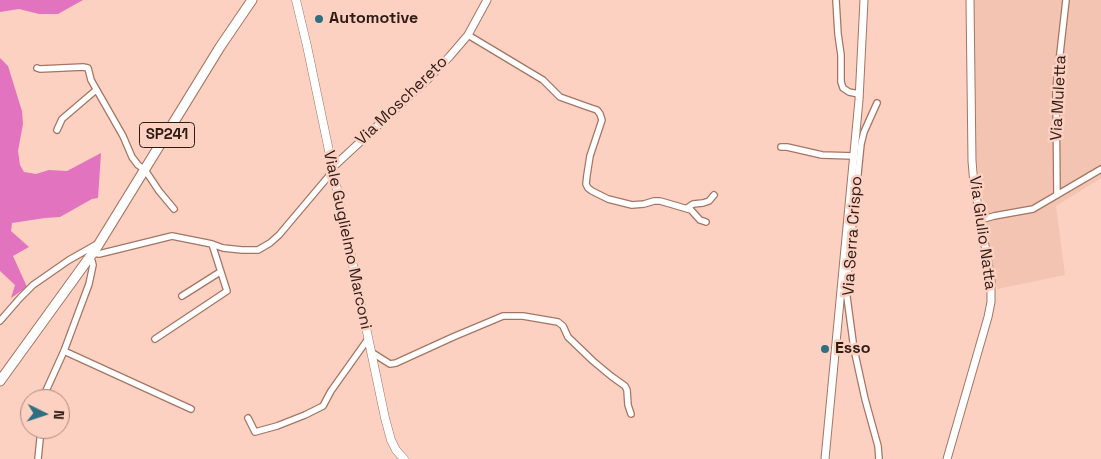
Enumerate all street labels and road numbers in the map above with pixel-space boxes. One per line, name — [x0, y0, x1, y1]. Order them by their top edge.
street label: Via Moschereto — [352, 52, 452, 150]
street label: Via Muletta — [1047, 55, 1071, 141]
road number: SP241 — [140, 122, 194, 148]
street label: Viale Guglielmo Marconi — [319, 149, 375, 331]
street label: Via Serra Crispo — [839, 175, 867, 297]
street label: Via Giulio Natta — [965, 175, 999, 291]

